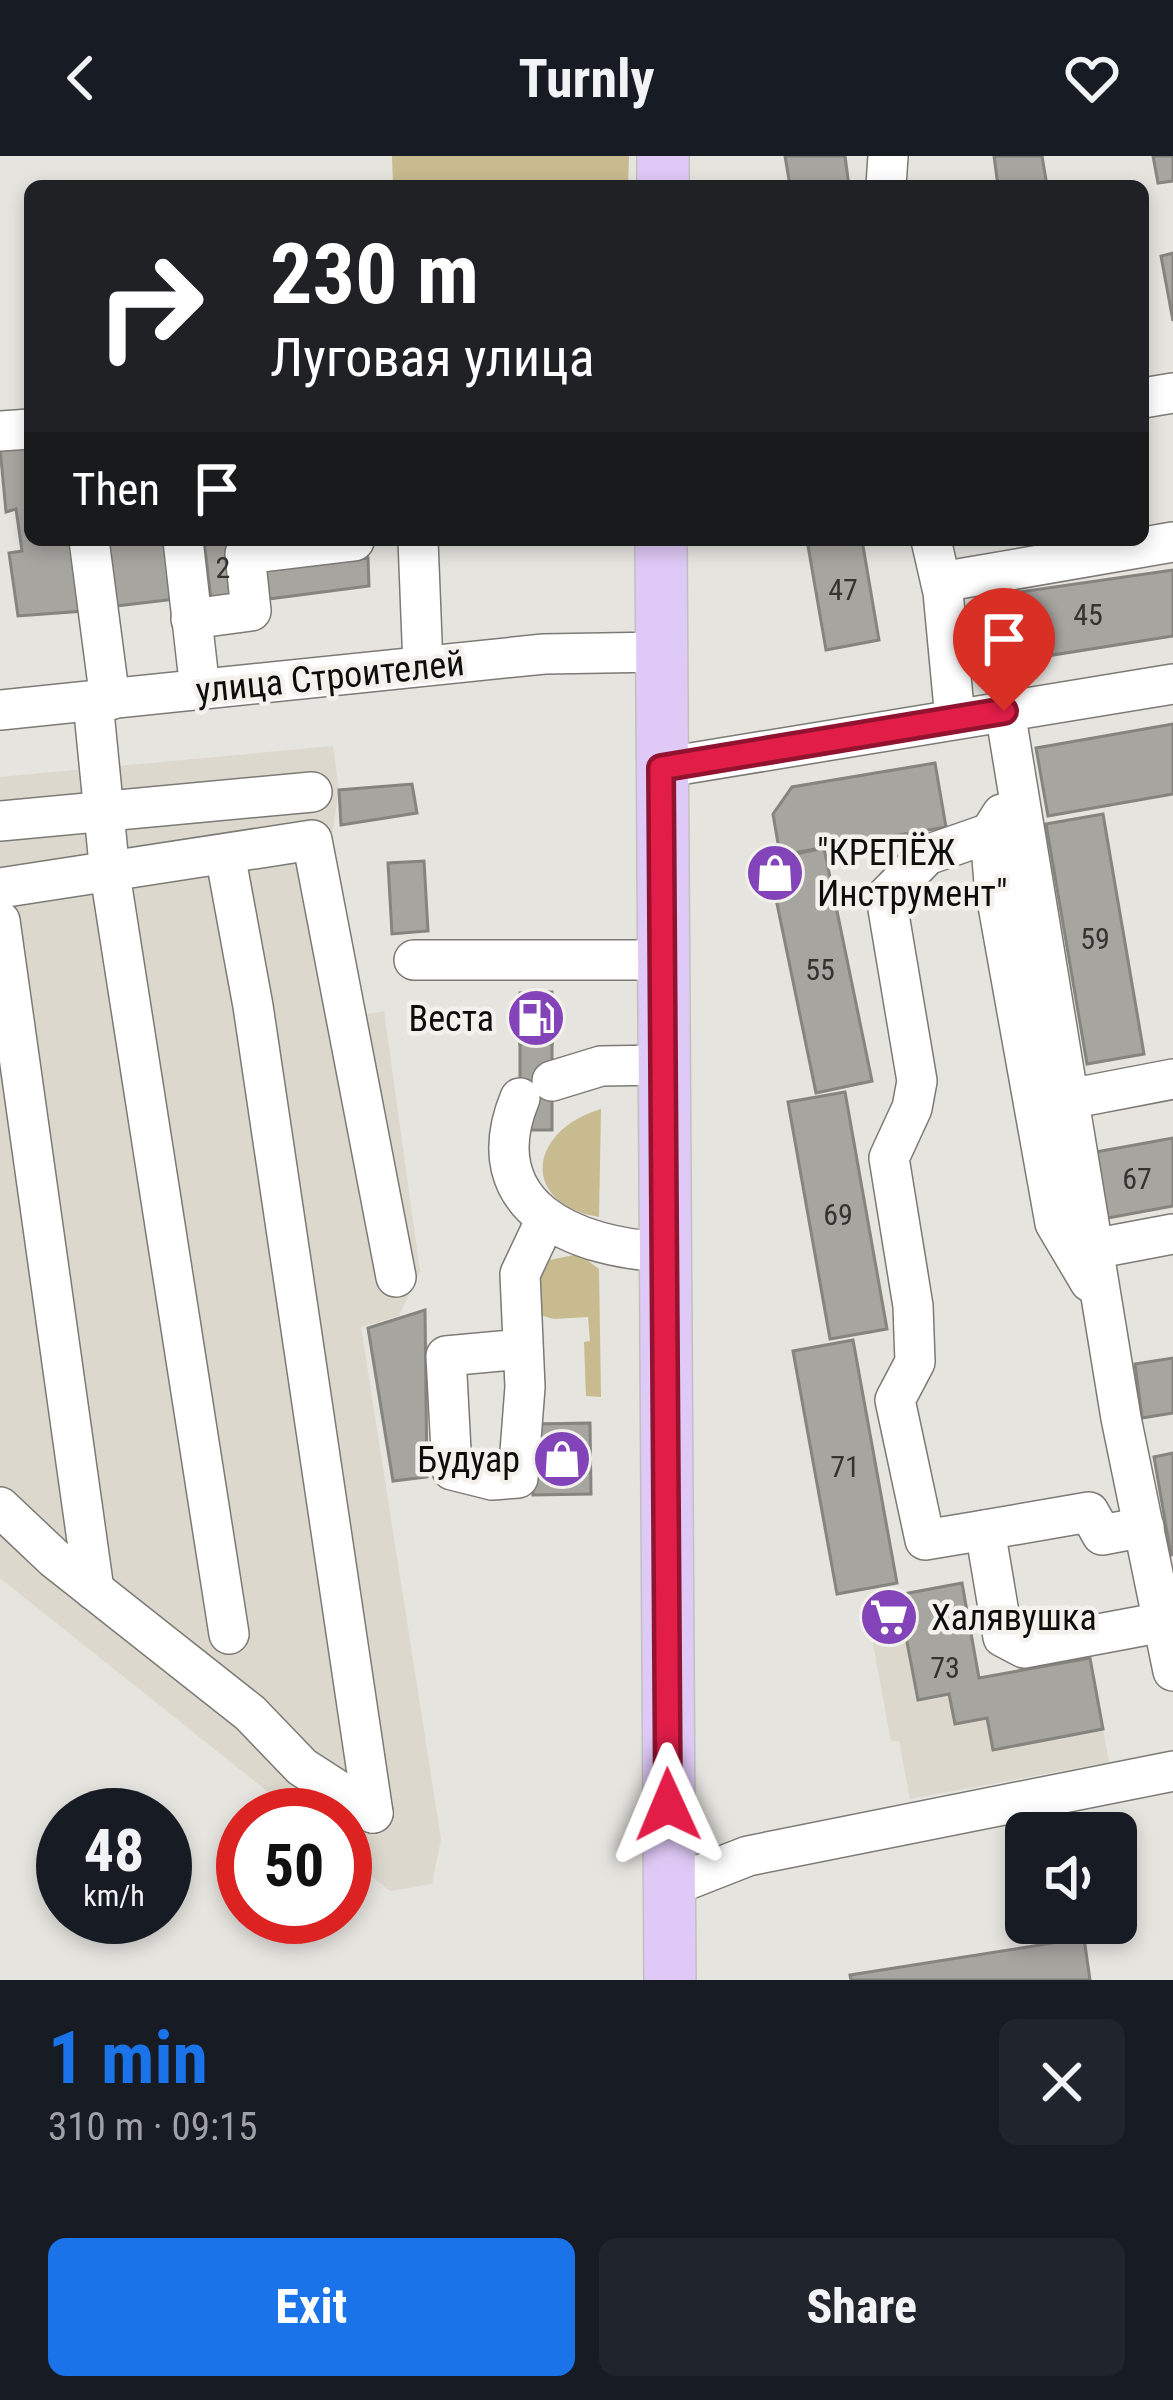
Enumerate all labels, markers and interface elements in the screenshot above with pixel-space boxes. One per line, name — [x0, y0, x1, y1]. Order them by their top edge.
icon: back — [48, 45, 114, 111]
icon: heart — [1059, 45, 1125, 111]
text: Turnly — [518, 47, 655, 110]
text: 230 m — [270, 225, 479, 324]
icon: right — [72, 228, 228, 384]
text: Луговая улица — [270, 326, 595, 389]
icon: arrive — [184, 456, 250, 522]
text: Then — [72, 463, 160, 516]
house number: 2 — [216, 550, 230, 585]
house number: 47 — [828, 572, 858, 607]
pin — [953, 588, 1055, 711]
house number: 45 — [1073, 597, 1103, 632]
icon: arrive — [971, 606, 1037, 672]
street label: улица Строителей — [194, 642, 466, 712]
place label: "КРЕПЁЖ Инструмент" — [817, 832, 1008, 915]
shop icon: "КРЕПЁЖ Инструмент" — [744, 842, 806, 904]
house number: 59 — [1080, 921, 1110, 956]
house number: 55 — [805, 952, 835, 987]
fuel station icon: Веста — [505, 987, 567, 1049]
place label: Веста — [409, 998, 494, 1040]
house number: 67 — [1122, 1161, 1152, 1196]
house number: 69 — [823, 1197, 853, 1232]
shop icon: Будуар — [531, 1428, 593, 1490]
place label: Будуар — [417, 1439, 520, 1481]
house number: 71 — [830, 1449, 860, 1484]
supermarket icon: Халявушка — [858, 1586, 920, 1648]
place label: Халявушка — [931, 1597, 1097, 1639]
house number: 73 — [930, 1650, 960, 1685]
position arrow — [605, 1742, 731, 1868]
speed limit sign: 50 — [216, 1788, 372, 1944]
map controls — [1005, 1812, 1137, 1944]
button: sound — [1005, 1812, 1137, 1944]
text: 48 — [84, 1815, 144, 1886]
text: km/h — [83, 1878, 145, 1913]
text: 1 min — [48, 2016, 208, 2101]
button: close — [999, 2019, 1125, 2145]
text: 310 m · 09:15 — [48, 2104, 258, 2150]
button: Exit — [48, 2238, 575, 2376]
button: Share — [599, 2238, 1125, 2376]

